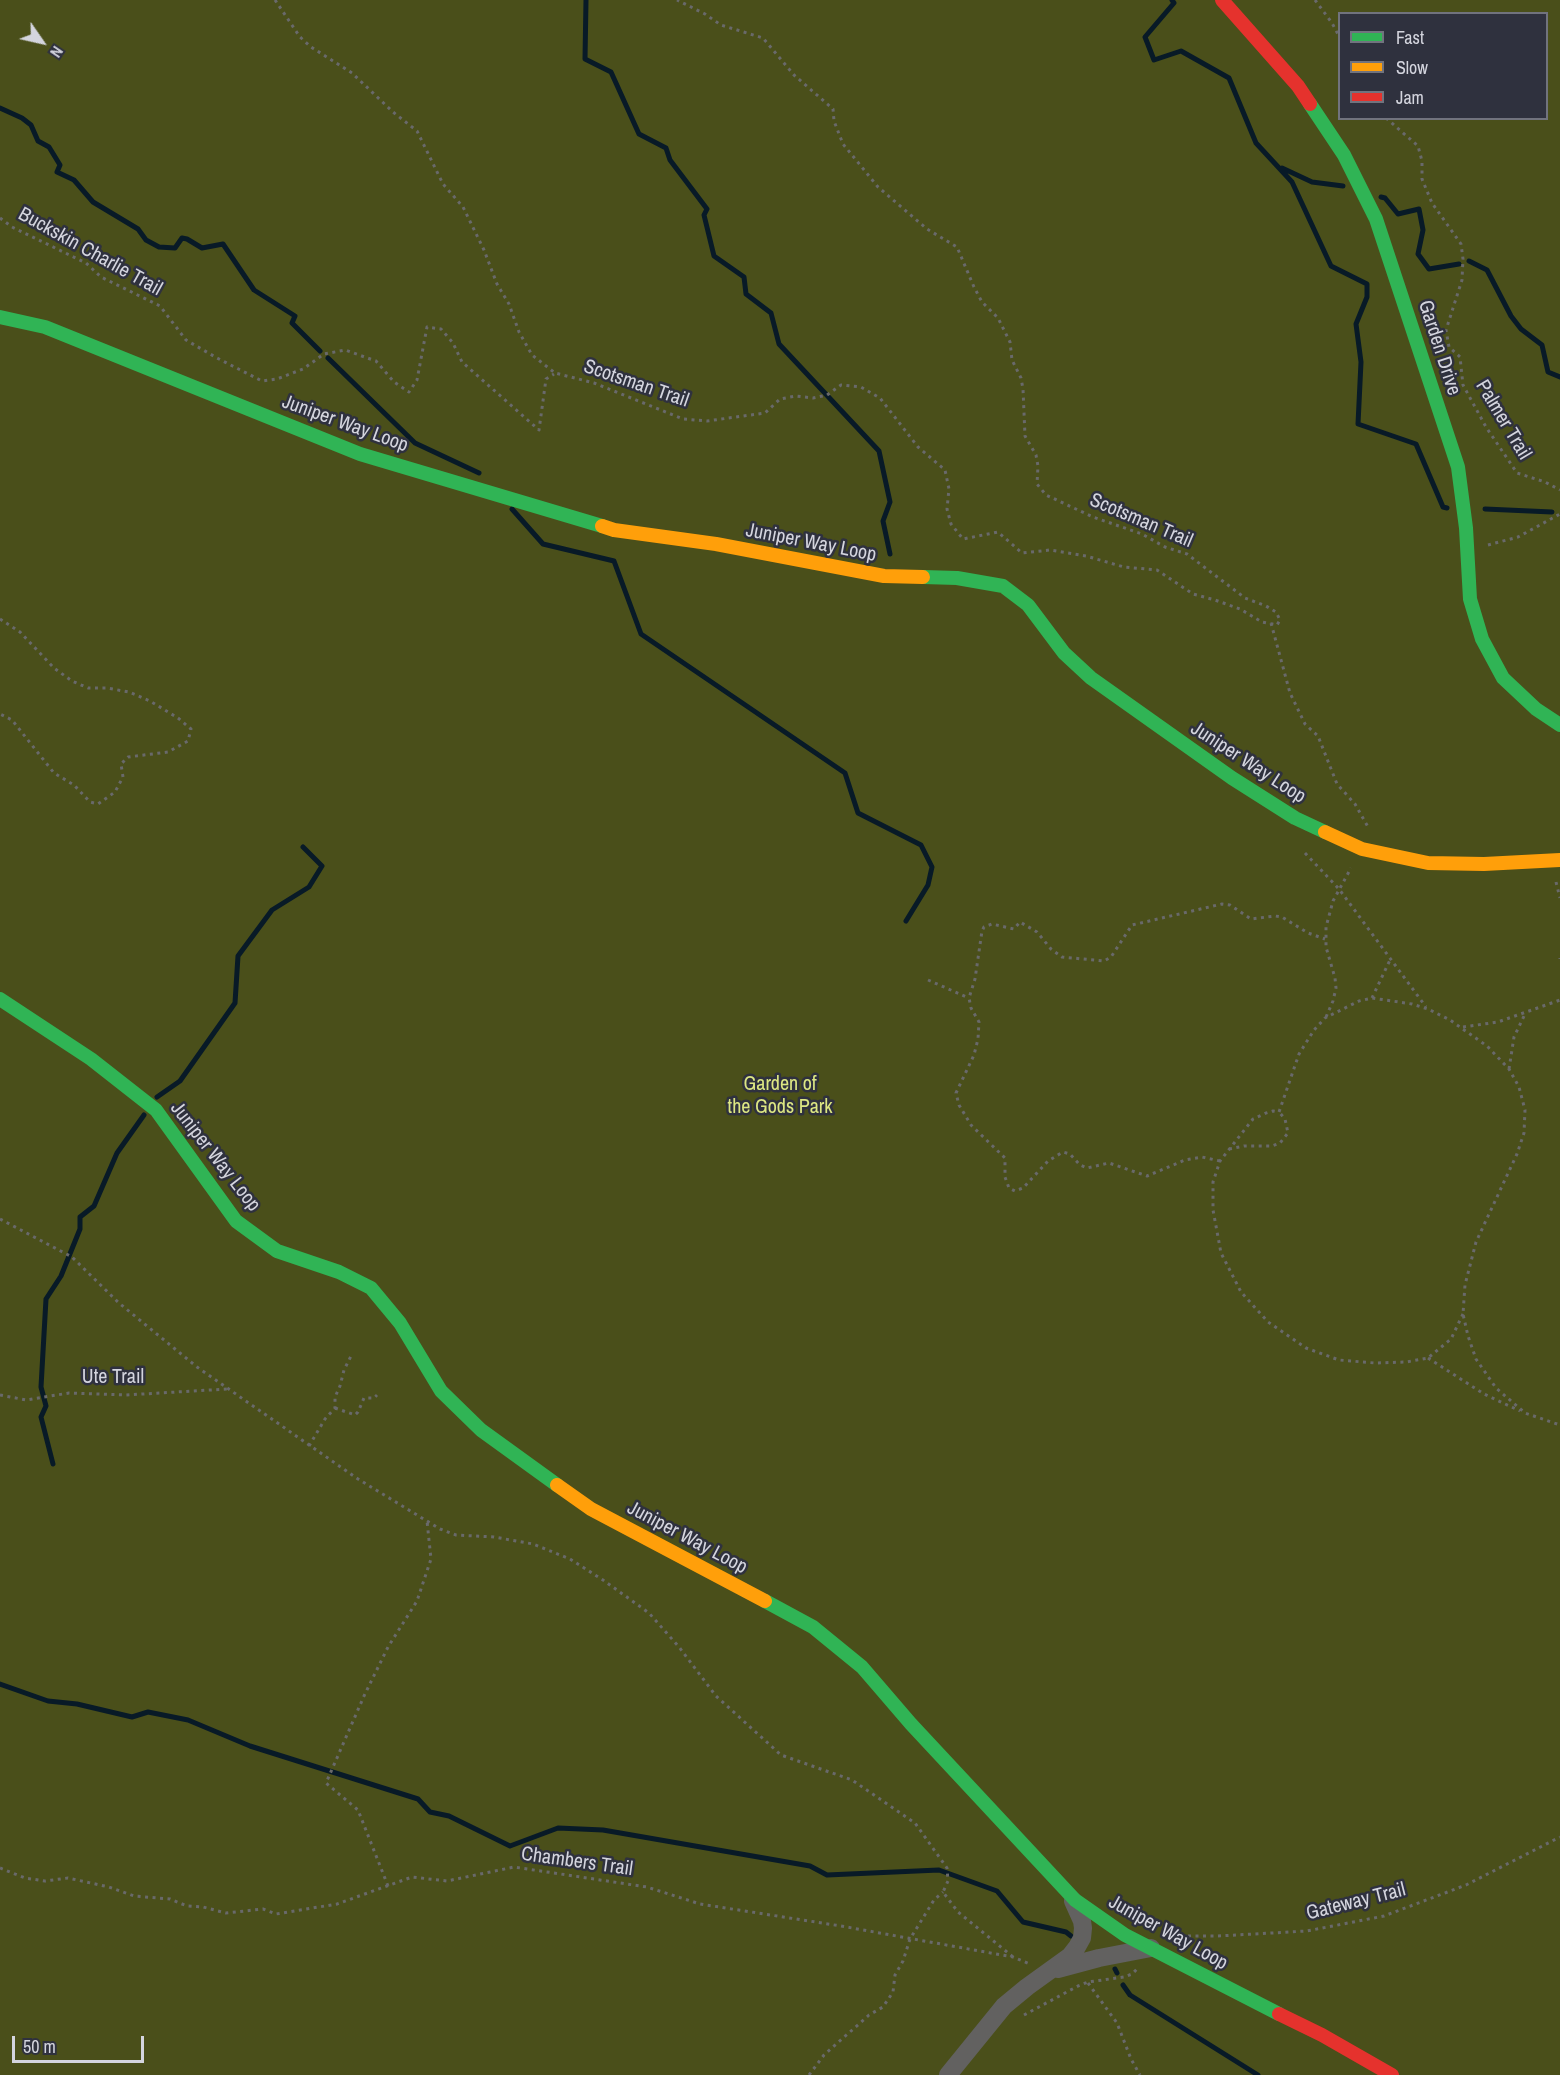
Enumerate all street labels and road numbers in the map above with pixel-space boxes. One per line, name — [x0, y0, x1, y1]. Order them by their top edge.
street label: Buckskin Charlie Trail — [14, 203, 166, 301]
street label: Garden Drive — [1412, 297, 1466, 399]
street label: Scotsman Trail — [580, 355, 692, 413]
street label: Palmer Trail — [1470, 376, 1536, 464]
street label: Juniper Way Loop — [279, 390, 411, 458]
street label: Scotsman Trail — [1086, 489, 1196, 553]
street label: Juniper Way Loop — [744, 519, 878, 567]
street label: Juniper Way Loop — [1186, 717, 1310, 809]
street label: Juniper Way Loop — [165, 1097, 265, 1217]
street label: Ute Trail — [82, 1366, 144, 1390]
street label: Juniper Way Loop — [623, 1496, 751, 1580]
street label: Chambers Trail — [520, 1842, 634, 1882]
street label: Gateway Trail — [1304, 1878, 1408, 1926]
street label: Juniper Way Loop — [1104, 1890, 1232, 1976]

